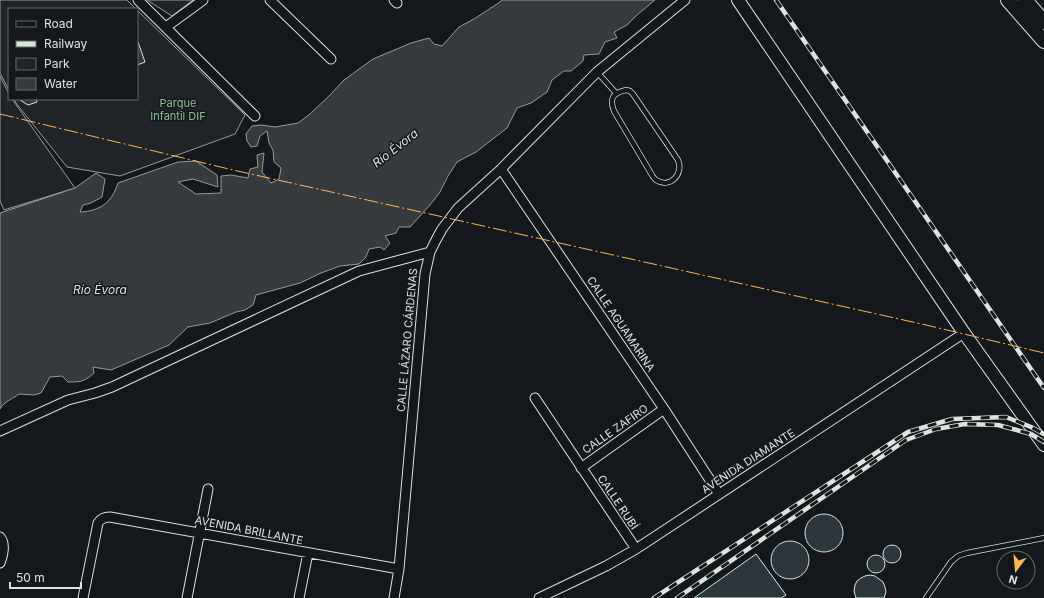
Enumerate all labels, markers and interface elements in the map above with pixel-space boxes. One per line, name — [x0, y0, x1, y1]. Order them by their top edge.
legend — [8, 8, 138, 100]
text: Road — [44, 16, 73, 31]
text: Railway — [44, 36, 88, 51]
text: Park — [44, 56, 70, 71]
text: Water — [44, 76, 78, 91]
park label: Parque Infantil DIF — [150, 96, 206, 123]
water label: Río Évora — [369, 126, 421, 170]
street label: CALLE LÁZARO CÁRDENAS — [394, 267, 420, 413]
street label: CALLE AGUAMARINA — [584, 274, 658, 375]
water label: Río Évora — [73, 282, 127, 297]
street label: CALLE ZAFIRO — [579, 401, 651, 457]
street label: AVENIDA DIAMANTE — [699, 426, 797, 496]
street label: CALLE RUBÍ — [595, 472, 641, 532]
street label: AVENIDA BRILLANTE — [194, 513, 304, 547]
north arrow — [996, 550, 1036, 590]
scale bar — [10, 564, 81, 590]
text: 50 m — [16, 570, 45, 585]
text: N — [1007, 572, 1019, 587]

